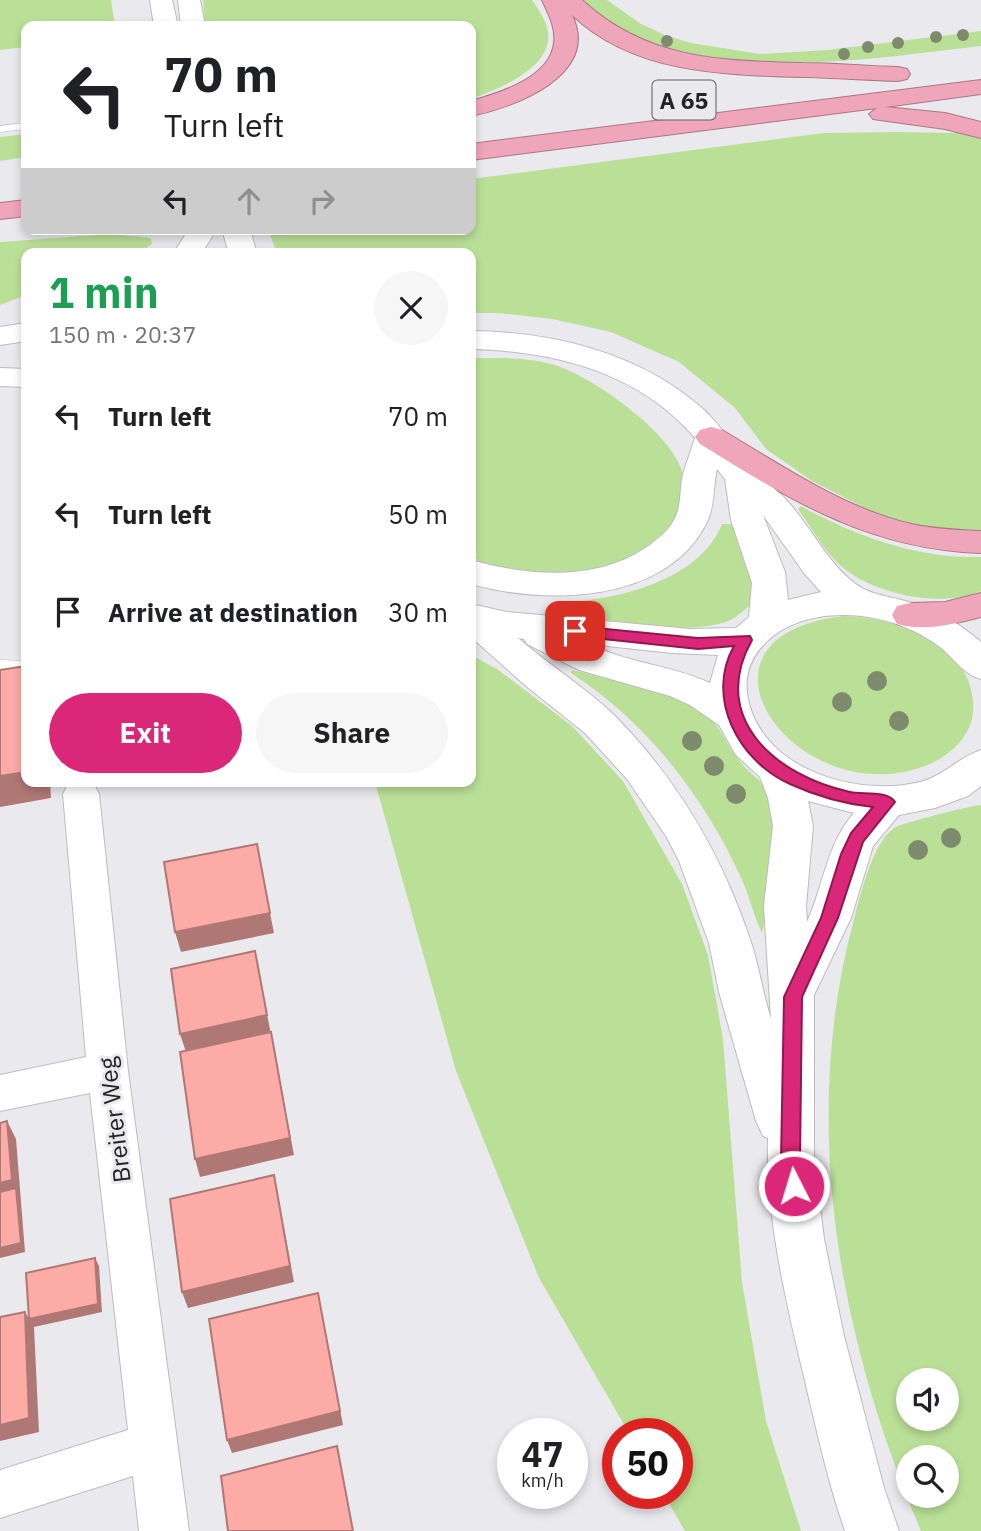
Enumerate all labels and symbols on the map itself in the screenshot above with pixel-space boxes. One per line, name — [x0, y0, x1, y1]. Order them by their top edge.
road number: A 65 — [652, 80, 716, 120]
pin — [545, 601, 605, 661]
street label: Breiter Weg — [90, 1055, 138, 1185]
position arrow — [757, 1149, 831, 1223]
speed limit sign: 50 — [602, 1418, 693, 1509]

